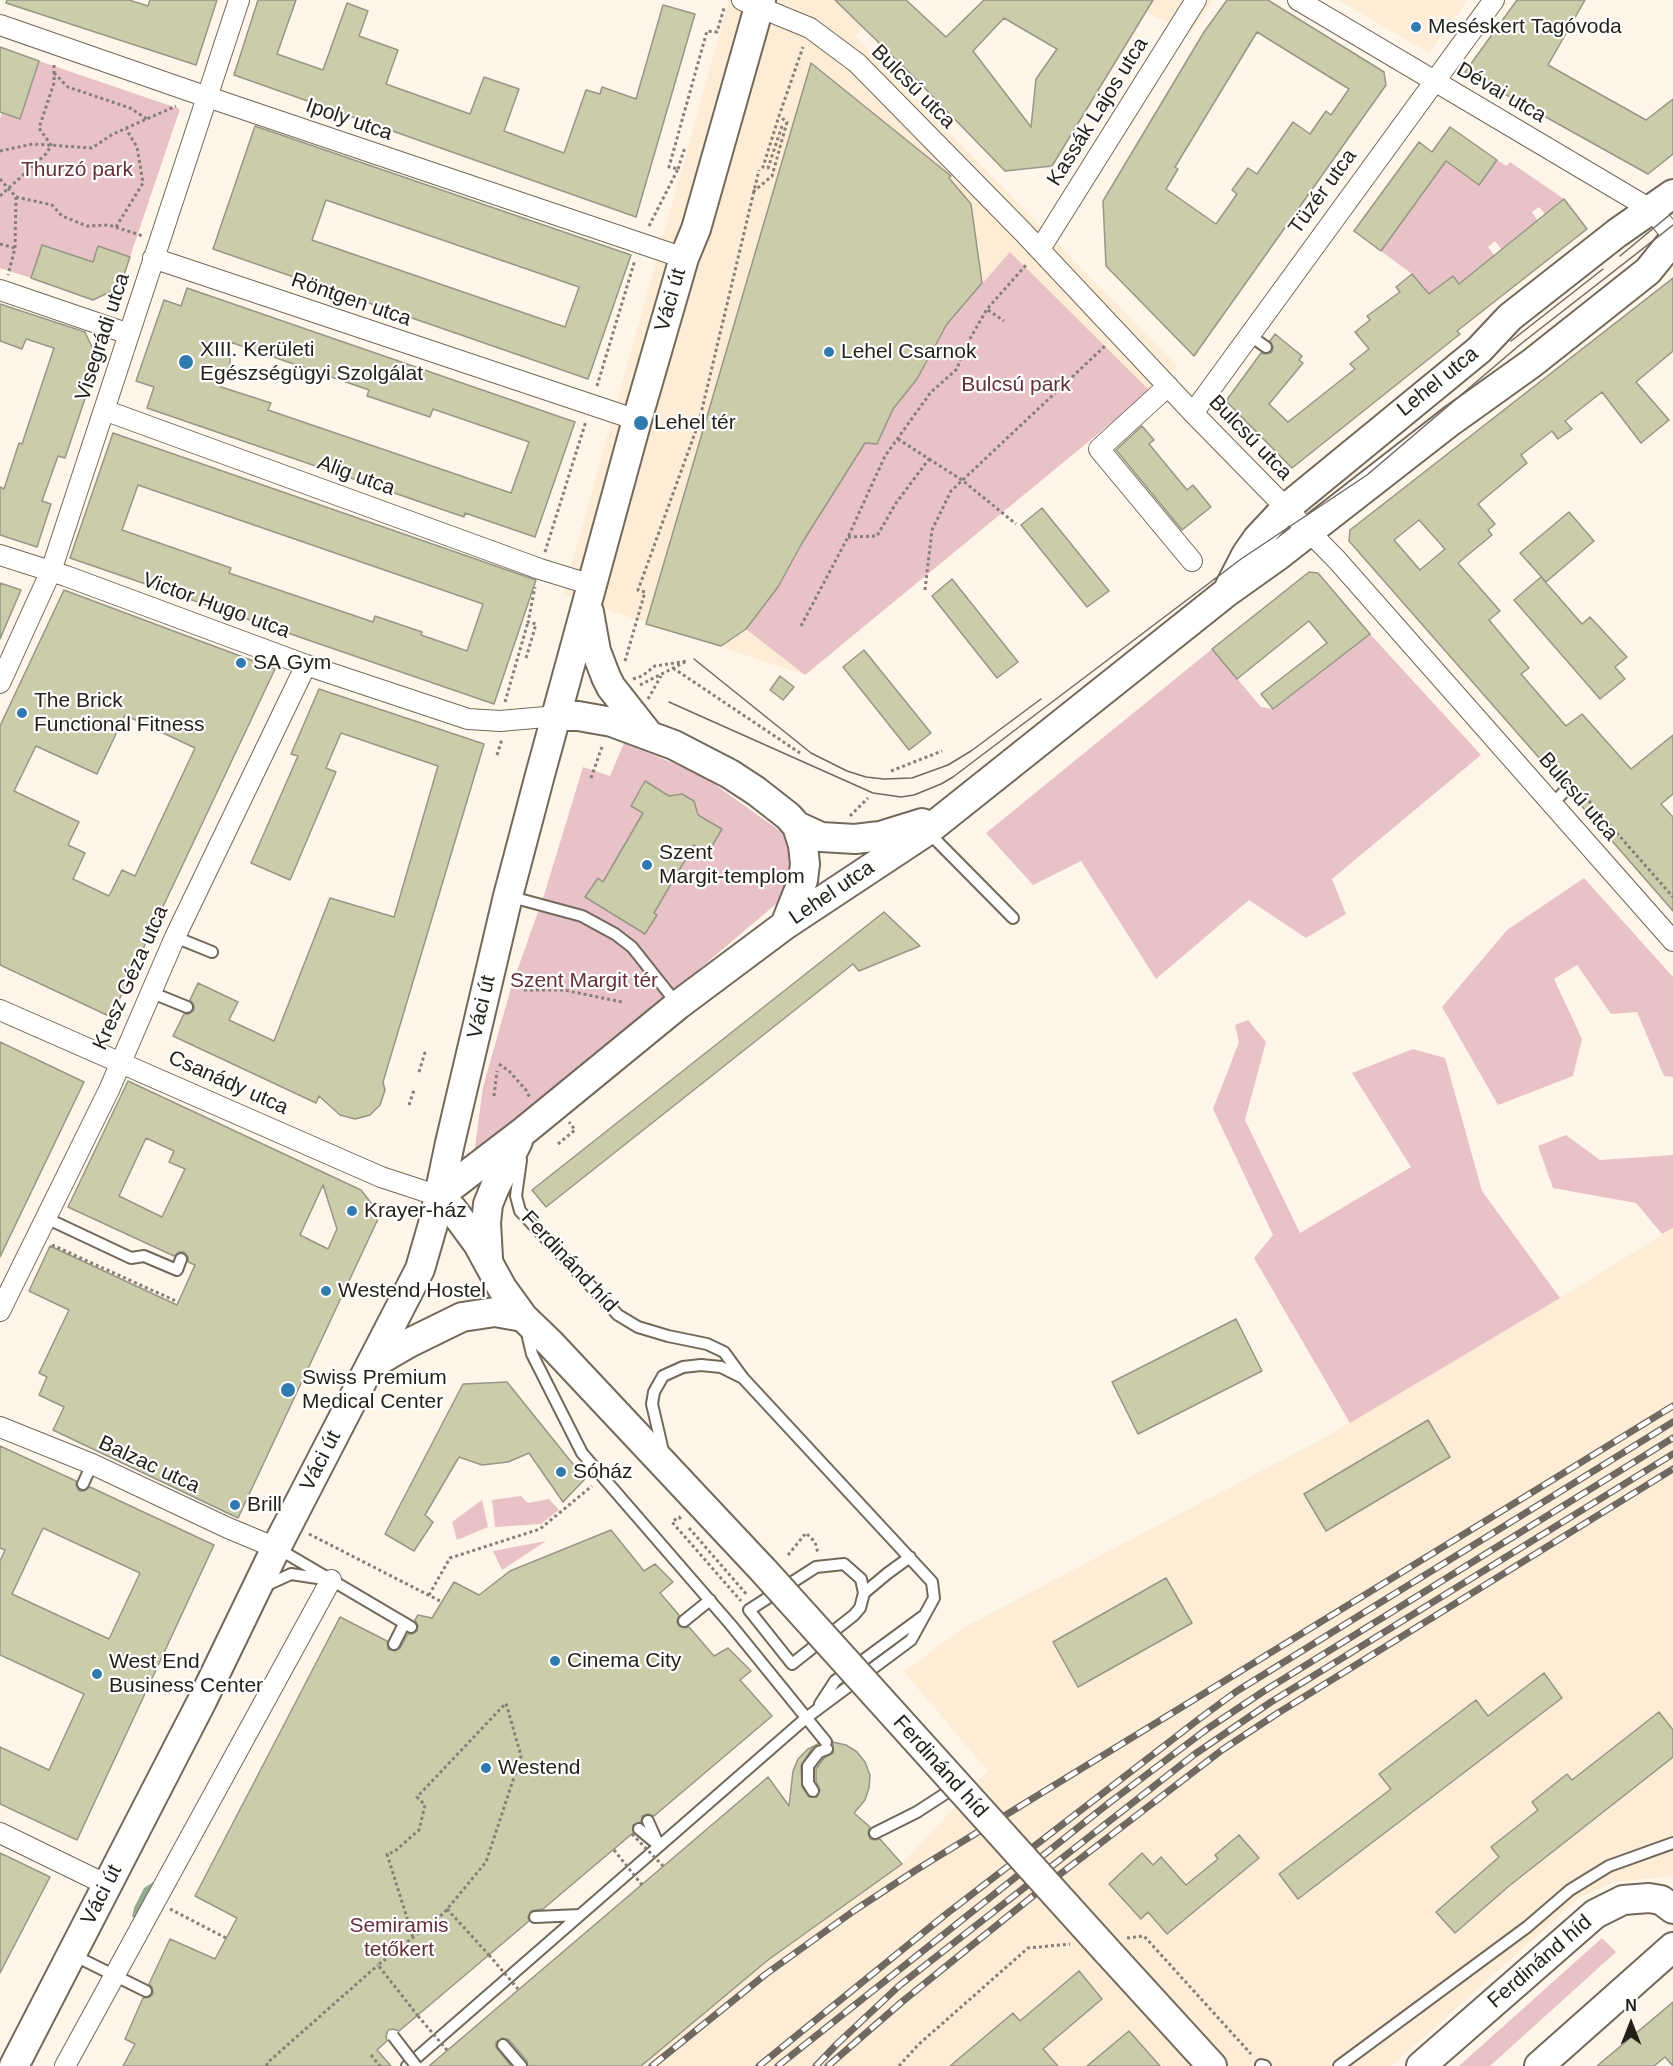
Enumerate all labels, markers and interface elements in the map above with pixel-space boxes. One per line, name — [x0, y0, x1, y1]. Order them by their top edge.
place label: Meséskert Tagóvoda — [1428, 14, 1622, 40]
marker: Meséskert Tagóvoda — [1409, 20, 1423, 34]
street label: Kassák Lajos utca — [1042, 33, 1154, 191]
street label: Bulcsú utca — [866, 40, 960, 134]
street label: Dévai utca — [1452, 57, 1550, 129]
street label: Ipoly utca — [302, 93, 396, 147]
street label: Tüzér utca — [1284, 144, 1362, 240]
park label: Thurzó park — [21, 157, 133, 183]
street label: Váci út — [650, 266, 692, 334]
street label: Röntgen utca — [288, 268, 414, 332]
street label: Visegrádi utca — [71, 270, 135, 404]
place label: XIII. Kerületi Egészségügyi Szolgálat — [200, 337, 423, 387]
place label: Lehel Csarnok — [841, 339, 976, 365]
street label: Lehel utca — [1392, 342, 1484, 422]
marker: Lehel Csarnok — [822, 345, 836, 359]
marker: XIII. Kerületi Egészségügyi Szolgálat — [177, 353, 195, 371]
park label: Bulcsú park — [961, 372, 1071, 398]
street label: Bulcsú utca — [1203, 390, 1297, 486]
place label: Lehel tér — [654, 410, 736, 436]
marker: Lehel tér — [632, 414, 650, 432]
street label: Alig utca — [314, 450, 398, 502]
street label: Victor Hugo utca — [139, 568, 293, 644]
place label: SA Gym — [253, 650, 331, 676]
marker: SA Gym — [234, 656, 248, 670]
place label: The Brick Functional Fitness — [34, 688, 204, 738]
marker: The Brick Functional Fitness — [15, 706, 29, 720]
street label: Bulcsú utca — [1533, 748, 1623, 846]
place label: Szent Margit-templom — [659, 840, 805, 890]
street label: Lehel utca — [785, 855, 879, 931]
marker: Szent Margit-templom — [640, 858, 654, 872]
street label: Kresz Géza utca — [88, 902, 174, 1054]
park label: Szent Margit tér — [510, 968, 658, 994]
street label: Váci út — [463, 973, 501, 1041]
street label: Csanády utca — [164, 1045, 292, 1121]
place label: Krayer-ház — [364, 1198, 467, 1224]
marker: Krayer-ház — [345, 1204, 359, 1218]
street label: Ferdinánd híd — [516, 1206, 622, 1318]
place label: Westend Hostel — [338, 1278, 486, 1304]
marker: Westend Hostel — [319, 1284, 333, 1298]
place label: Swiss Premium Medical Center — [302, 1365, 447, 1415]
marker: Swiss Premium Medical Center — [279, 1381, 297, 1399]
street label: Váci út — [295, 1427, 347, 1495]
street label: Balzac utca — [94, 1431, 204, 1499]
place label: Sóház — [573, 1459, 633, 1485]
marker: Sóház — [554, 1465, 568, 1479]
place label: Brill — [247, 1492, 282, 1518]
marker: Brill — [228, 1498, 242, 1512]
place label: Cinema City — [567, 1648, 681, 1674]
place label: West End Business Center — [109, 1649, 263, 1699]
marker: Cinema City — [548, 1654, 562, 1668]
marker: West End Business Center — [90, 1667, 104, 1681]
street label: Ferdinánd híd — [887, 1710, 993, 1824]
place label: Westend — [498, 1755, 580, 1781]
marker: Westend — [479, 1761, 493, 1775]
street label: Váci út — [76, 1861, 128, 1929]
street label: Ferdinánd híd — [1483, 1910, 1597, 2014]
park label: Semiramis tetőkert — [349, 1913, 449, 1963]
north arrow — [1601, 1994, 1661, 2054]
text: N — [1625, 1997, 1637, 2014]

